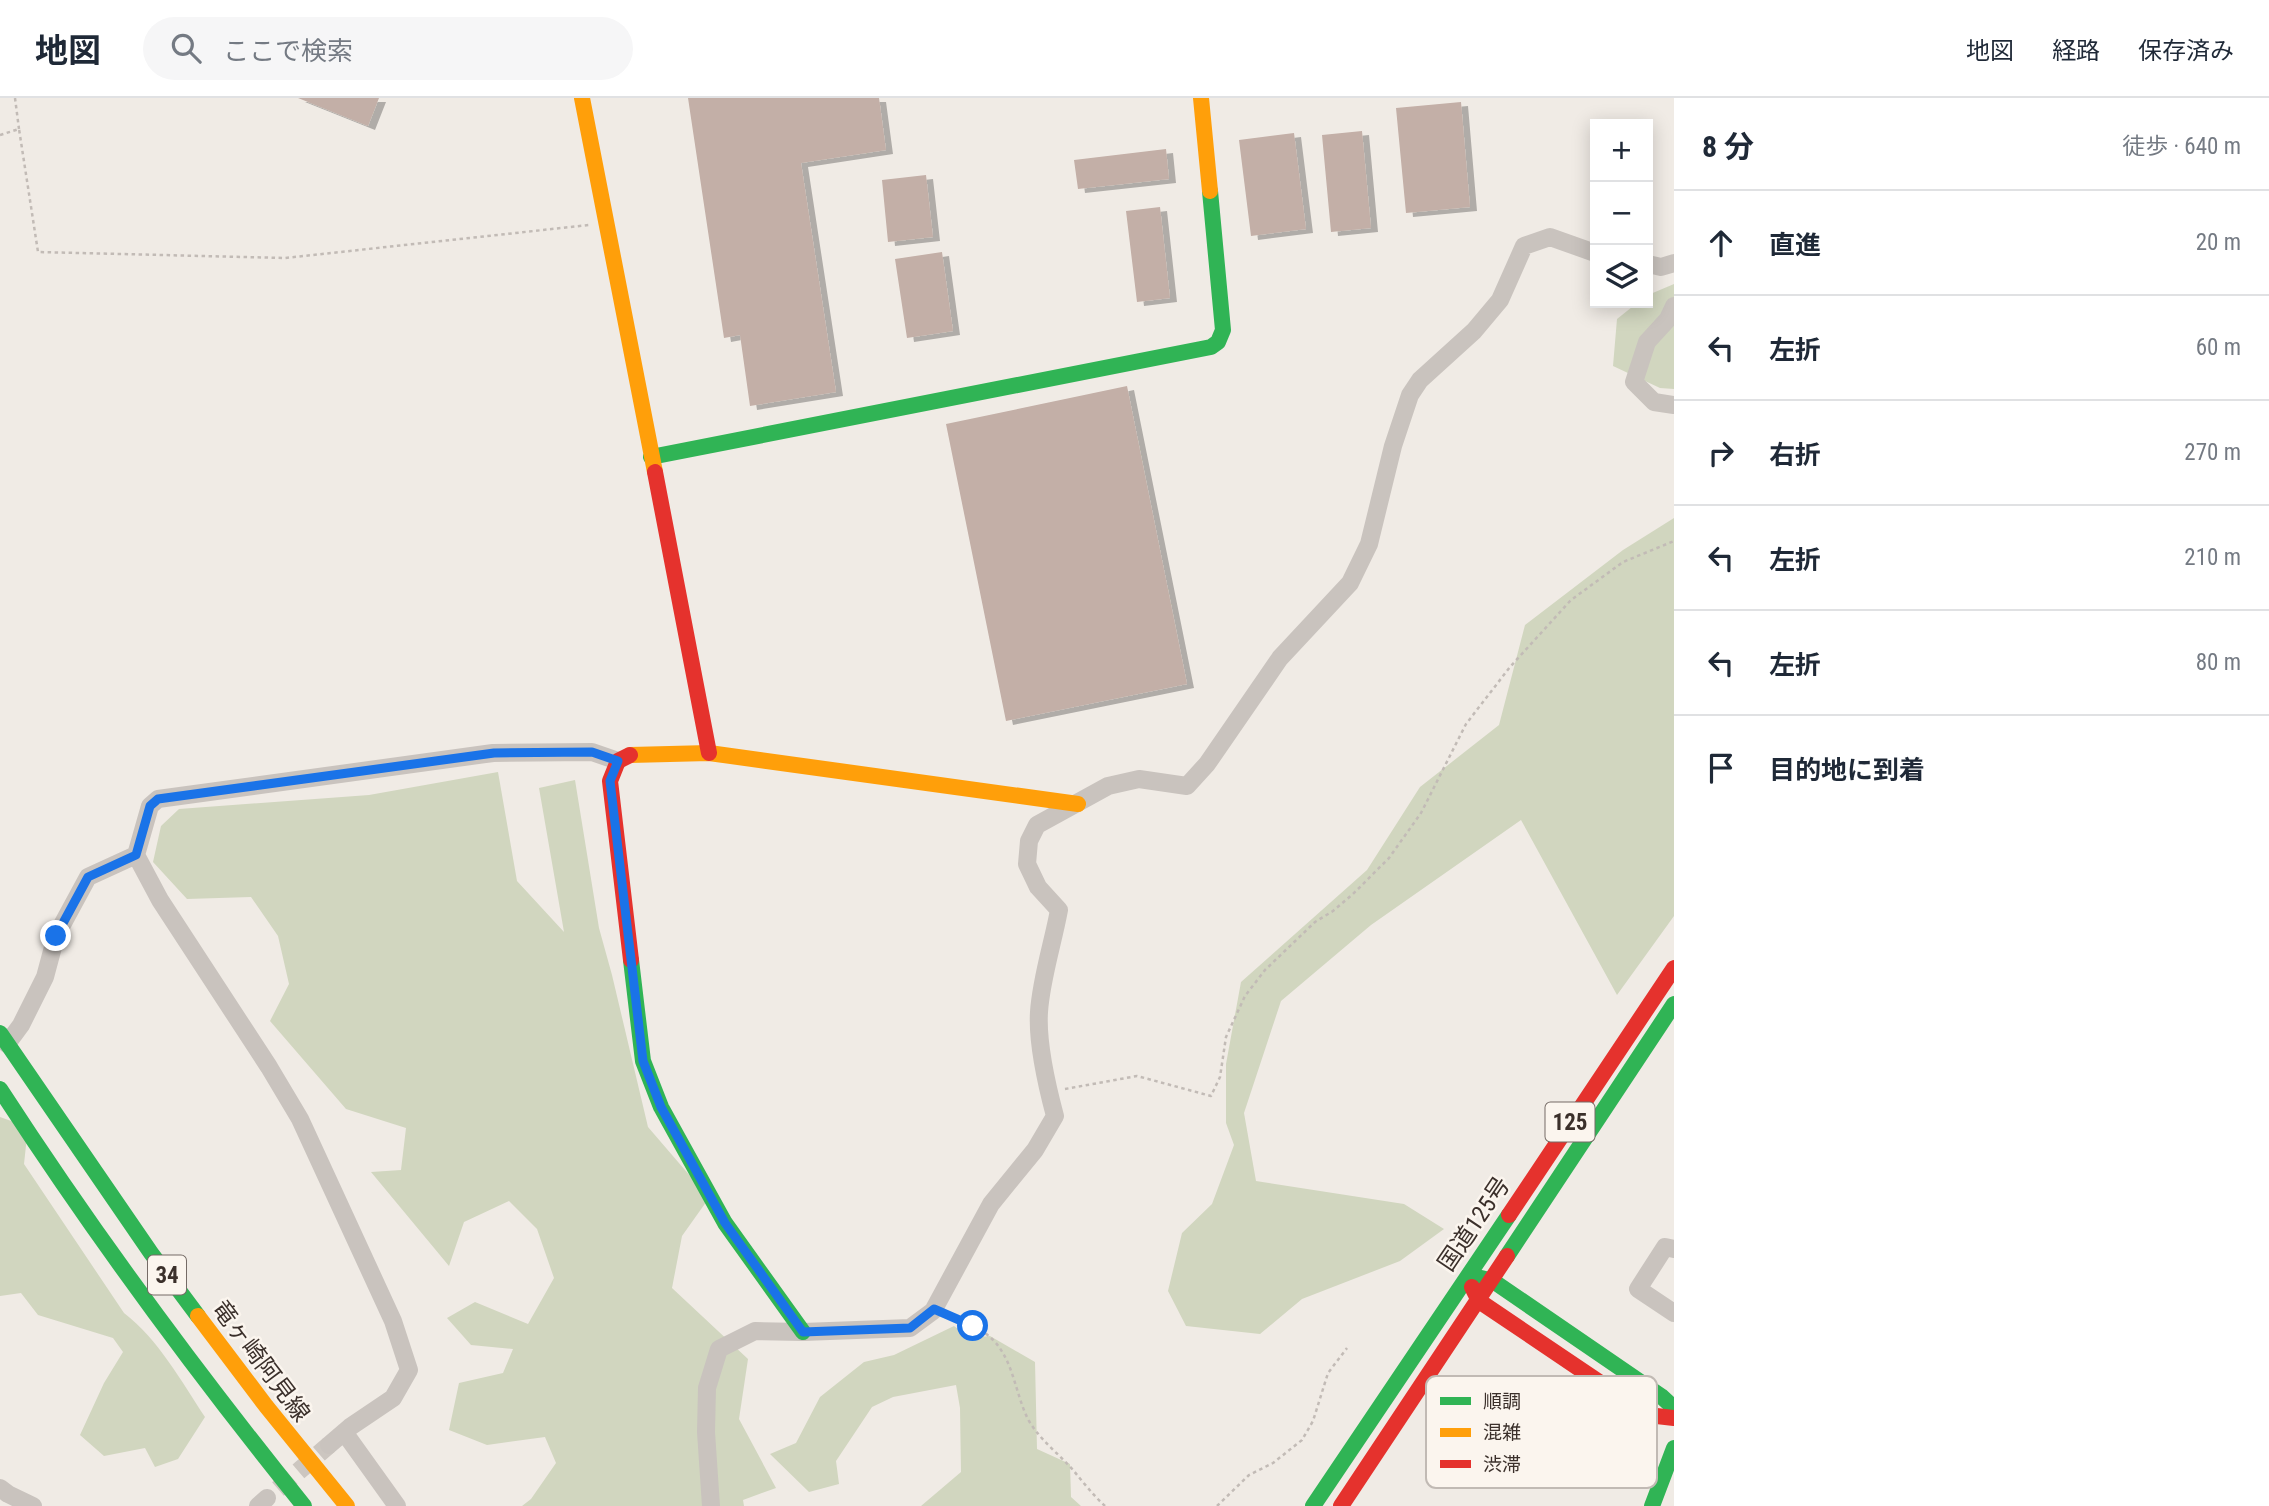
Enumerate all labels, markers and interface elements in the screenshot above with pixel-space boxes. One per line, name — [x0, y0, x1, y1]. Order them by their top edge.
search box — [143, 17, 633, 80]
icon: search — [167, 29, 205, 67]
text: 地図 — [35, 31, 101, 70]
text: ここで検索 — [223, 36, 353, 66]
text: 地図 — [1966, 37, 2014, 65]
text: 経路 — [2052, 37, 2100, 65]
text: 保存済み — [2138, 37, 2234, 65]
map controls — [1590, 119, 1653, 308]
button: + — [1590, 119, 1653, 182]
text: 8 分 — [1702, 129, 1754, 164]
text: 徒歩 · 640 m — [2122, 133, 2241, 160]
button: − — [1590, 182, 1653, 245]
icon: ahead — [1702, 224, 1740, 262]
text: 20 m — [2196, 229, 2241, 256]
text: 直進 — [1769, 230, 1821, 260]
button: layers — [1590, 245, 1653, 308]
icon: left — [1702, 329, 1740, 367]
text: 60 m — [2196, 334, 2241, 361]
text: 左折 — [1769, 335, 1821, 365]
icon: right — [1702, 434, 1740, 472]
text: 270 m — [2184, 439, 2241, 466]
text: 右折 — [1769, 440, 1821, 470]
icon: left — [1702, 539, 1740, 577]
text: 210 m — [2184, 544, 2241, 571]
text: 左折 — [1769, 545, 1821, 575]
icon: left — [1702, 644, 1740, 682]
text: 80 m — [2196, 649, 2241, 676]
text: 左折 — [1769, 650, 1821, 680]
icon: arrive — [1702, 749, 1740, 787]
text: 目的地に到着 — [1769, 755, 1925, 785]
route end — [40, 920, 71, 951]
road number: 125 — [1546, 1102, 1594, 1142]
street label: 国道125号 — [1432, 1172, 1516, 1276]
road number: 34 — [148, 1256, 186, 1294]
street label: 竜ヶ崎阿見線 — [206, 1295, 316, 1427]
route start — [957, 1310, 988, 1341]
legend — [1426, 1376, 1657, 1488]
text: 順調 — [1483, 1390, 1521, 1413]
text: 混雑 — [1483, 1421, 1521, 1444]
text: 渋滞 — [1483, 1453, 1521, 1476]

